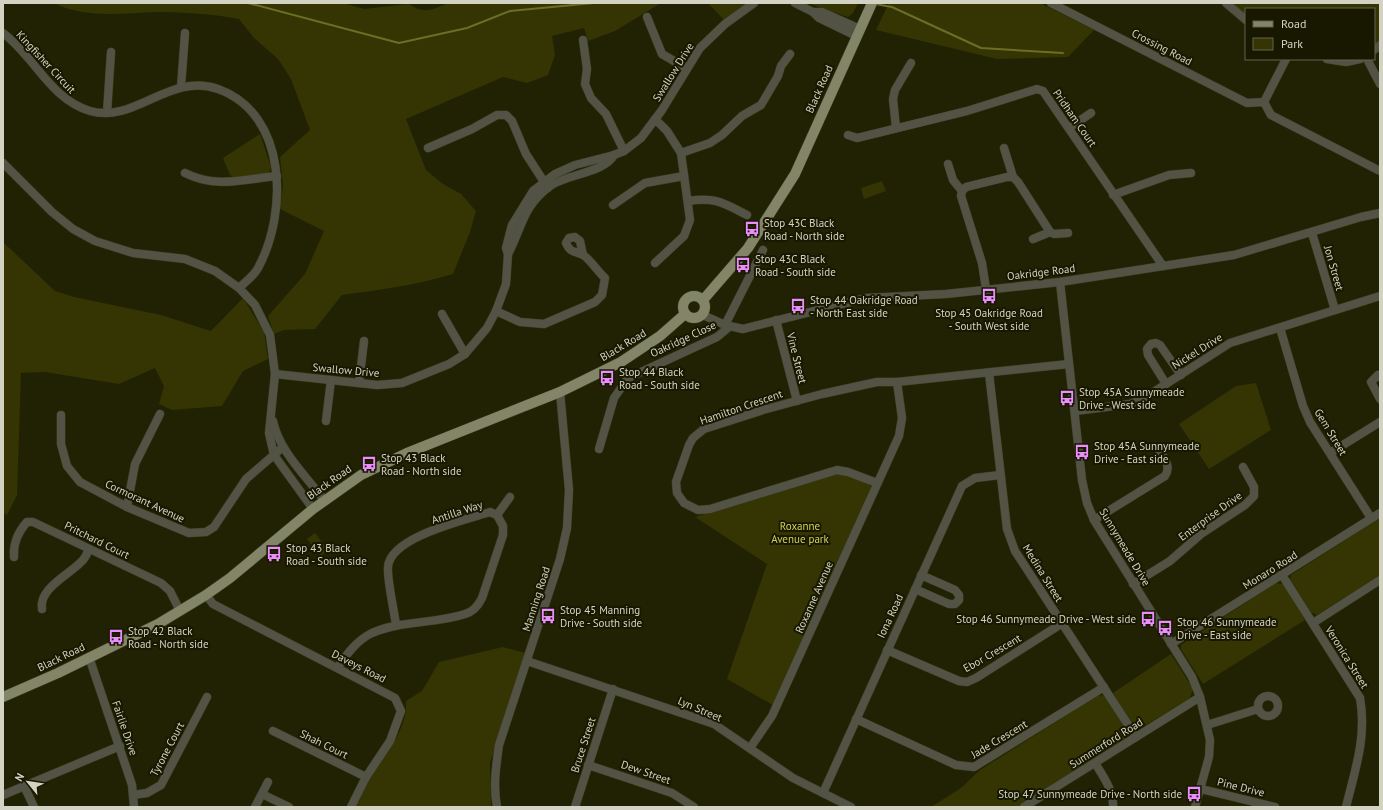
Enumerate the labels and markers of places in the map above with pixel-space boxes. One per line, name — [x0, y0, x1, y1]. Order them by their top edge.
place label: Stop 43C Black Road - North side — [764, 216, 845, 243]
bus stop icon: Stop 43C Black Road - North side — [743, 220, 761, 238]
place label: Stop 43C Black Road - South side — [755, 252, 836, 279]
bus stop icon: Stop 43C Black Road - South side — [734, 256, 752, 274]
bus stop icon: Stop 45 Oakridge Road - South West side — [980, 287, 998, 305]
place label: Stop 44 Oakridge Road - North East side — [810, 293, 918, 320]
bus stop icon: Stop 44 Oakridge Road - North East side — [789, 297, 807, 315]
place label: Stop 45 Oakridge Road - South West side — [935, 306, 1043, 333]
place label: Stop 44 Black Road - South side — [619, 365, 700, 392]
bus stop icon: Stop 44 Black Road - South side — [598, 369, 616, 387]
place label: Stop 45A Sunnymeade Drive - West side — [1079, 385, 1185, 412]
bus stop icon: Stop 45A Sunnymeade Drive - West side — [1058, 389, 1076, 407]
place label: Stop 45A Sunnymeade Drive - East side — [1094, 439, 1200, 466]
bus stop icon: Stop 45A Sunnymeade Drive - East side — [1073, 443, 1091, 461]
place label: Stop 43 Black Road - North side — [381, 451, 462, 478]
bus stop icon: Stop 43 Black Road - North side — [360, 455, 378, 473]
place label: Stop 43 Black Road - South side — [286, 541, 367, 568]
bus stop icon: Stop 43 Black Road - South side — [265, 545, 283, 563]
place label: Stop 45 Manning Drive - South side — [560, 603, 643, 630]
bus stop icon: Stop 45 Manning Drive - South side — [539, 607, 557, 625]
bus stop icon: Stop 46 Sunnymeade Drive - West side — [1139, 610, 1157, 628]
place label: Stop 46 Sunnymeade Drive - West side — [956, 612, 1136, 626]
place label: Stop 46 Sunnymeade Drive - East side — [1177, 615, 1277, 642]
bus stop icon: Stop 46 Sunnymeade Drive - East side — [1156, 619, 1174, 637]
place label: Stop 42 Black Road - North side — [128, 624, 209, 651]
bus stop icon: Stop 42 Black Road - North side — [107, 628, 125, 646]
bus stop icon: Stop 47 Sunnymeade Drive - North side — [1185, 785, 1203, 803]
place label: Stop 47 Sunnymeade Drive - North side — [998, 787, 1182, 801]

